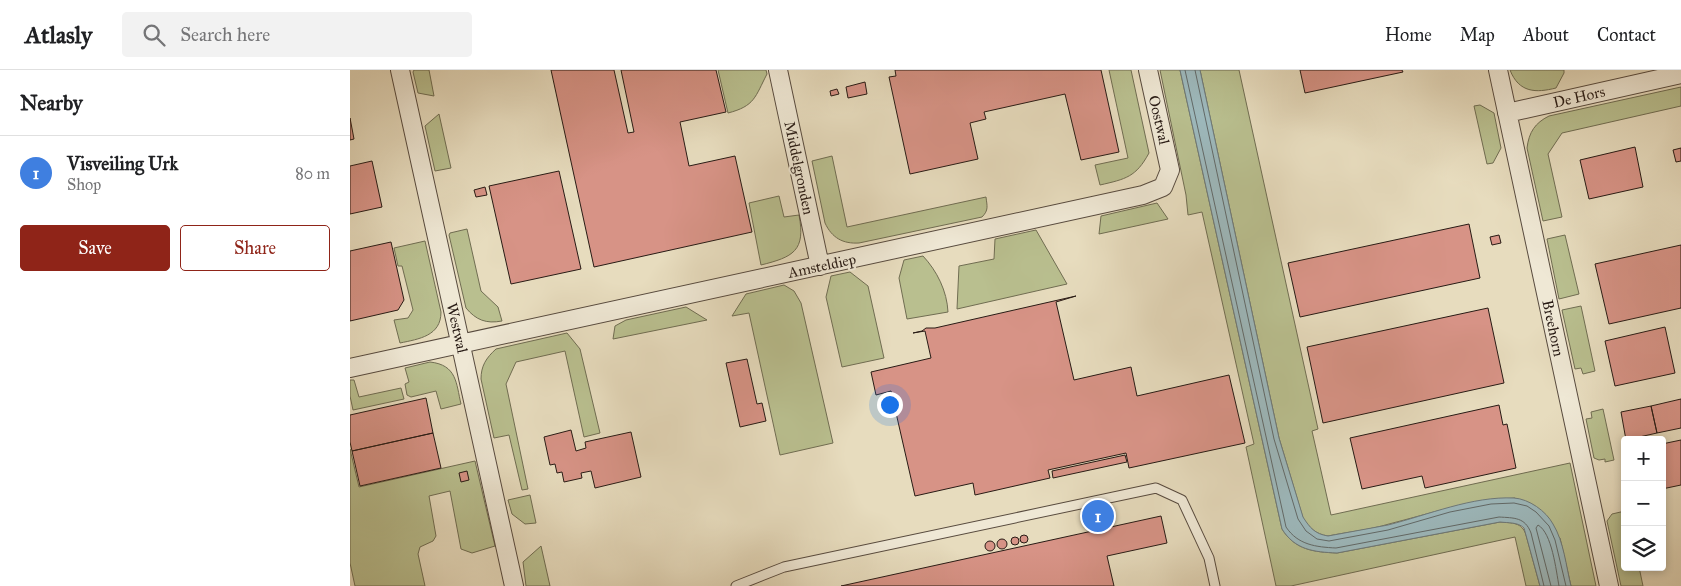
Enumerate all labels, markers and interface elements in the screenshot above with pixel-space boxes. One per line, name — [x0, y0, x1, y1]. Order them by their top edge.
search box — [122, 12, 472, 57]
text: Atlasly — [25, 20, 92, 50]
icon: search — [140, 21, 168, 49]
text: Search here — [180, 23, 270, 46]
text: Home — [1385, 24, 1432, 46]
text: Map — [1460, 24, 1495, 46]
text: About — [1523, 24, 1569, 46]
text: Contact — [1597, 24, 1656, 46]
street label: De Hors — [1551, 82, 1607, 112]
text: Nearby — [20, 90, 83, 116]
street label: Oostwal — [1145, 94, 1174, 147]
street label: Middelgronden — [780, 120, 818, 216]
text: Visveiling Urk — [67, 152, 178, 175]
text: 1 — [33, 164, 39, 183]
text: 80 m — [295, 164, 330, 183]
text: Shop — [67, 175, 101, 194]
button: Save — [20, 225, 170, 271]
button: Share — [180, 225, 330, 271]
street label: Amsteldiep — [785, 250, 858, 282]
street label: Breehorn — [1538, 298, 1568, 358]
street label: Westwal — [443, 301, 472, 356]
your location — [877, 392, 903, 418]
map controls — [1621, 436, 1666, 571]
button: + — [1621, 436, 1666, 481]
button: − — [1621, 481, 1666, 526]
pin: 1 — [1082, 497, 1114, 535]
button: layers — [1621, 526, 1666, 571]

